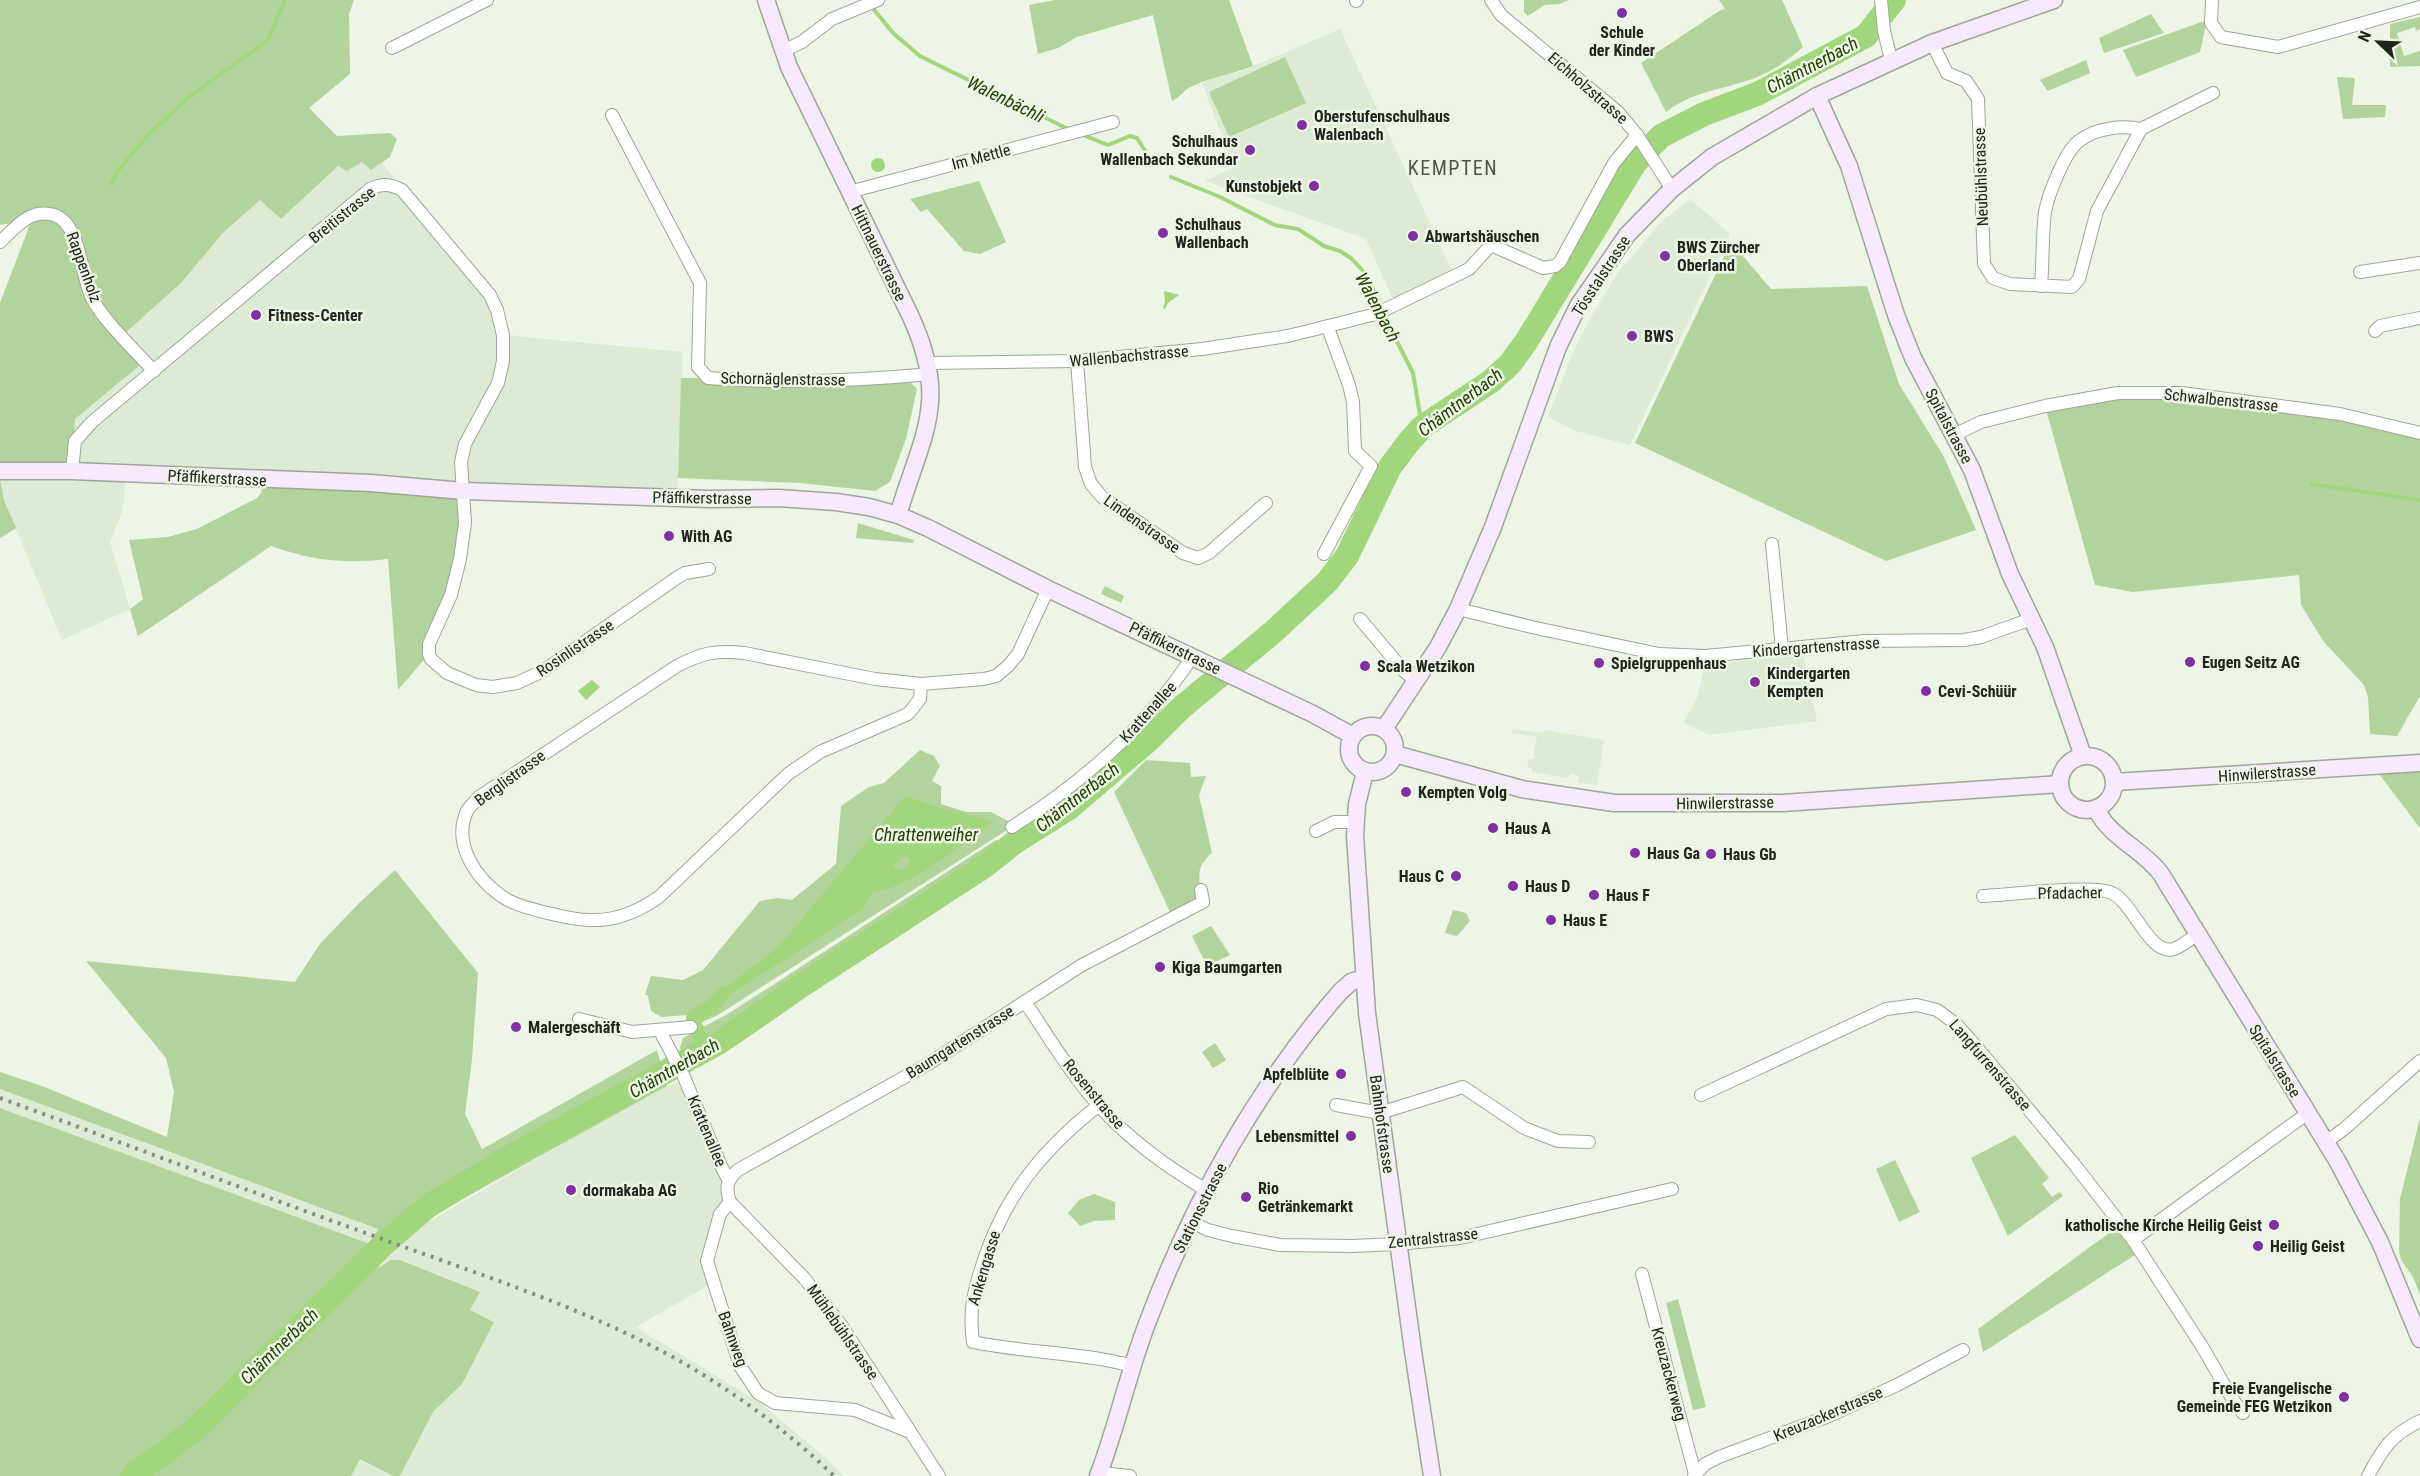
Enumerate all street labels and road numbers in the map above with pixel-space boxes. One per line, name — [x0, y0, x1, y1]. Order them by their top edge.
street label: Eichholzstrasse — [1544, 48, 1632, 128]
street label: Neubühlstrasse — [1970, 127, 1992, 227]
street label: Im Mettle — [950, 140, 1012, 174]
street label: Breitistrasse — [305, 183, 379, 247]
street label: Hittnauerstrasse — [847, 202, 911, 304]
street label: Rappenholz — [62, 229, 106, 305]
street label: Tösstalstrasse — [1568, 232, 1634, 320]
street label: Wallenbachstrasse — [1069, 341, 1189, 371]
street label: Schornäglenstrasse — [720, 368, 846, 390]
street label: Spitalstrasse — [1921, 385, 1977, 467]
street label: Schwalbenstrasse — [2163, 385, 2279, 415]
street label: Pfäffikerstrasse — [167, 466, 267, 490]
street label: Pfäffikerstrasse — [652, 488, 752, 508]
street label: Lindenstrasse — [1100, 491, 1184, 557]
street label: Rosinlistrasse — [533, 615, 617, 681]
street label: Pfäffikerstrasse — [1126, 618, 1224, 678]
street label: Kindergartenstrasse — [1752, 633, 1880, 661]
street label: Krattenallee — [1116, 678, 1180, 746]
street label: Berglistrasse — [471, 746, 549, 810]
street label: Hinwilerstrasse — [2218, 760, 2316, 786]
street label: Hinwilerstrasse — [1676, 793, 1774, 813]
street label: Pfadacher — [2037, 883, 2103, 903]
street label: Baumgartenstrasse — [903, 1001, 1017, 1083]
street label: Langfurrenstrasse — [1945, 1015, 2035, 1115]
street label: Spitalstrasse — [2245, 1021, 2305, 1101]
street label: Rosenstrasse — [1059, 1055, 1129, 1133]
street label: Bahnhofstrasse — [1366, 1074, 1398, 1174]
street label: Krattenallee — [683, 1092, 731, 1170]
street label: Stationsstrasse — [1169, 1160, 1231, 1256]
street label: Zentralstrasse — [1387, 1224, 1479, 1252]
street label: Ankengasse — [964, 1228, 1004, 1308]
street label: Mühlebühlstrasse — [803, 1281, 883, 1383]
street label: Bahnweg — [714, 1309, 752, 1369]
street label: Kreuzackerweg — [1647, 1325, 1691, 1423]
street label: Kreuzackerstrasse — [1771, 1382, 1885, 1446]

